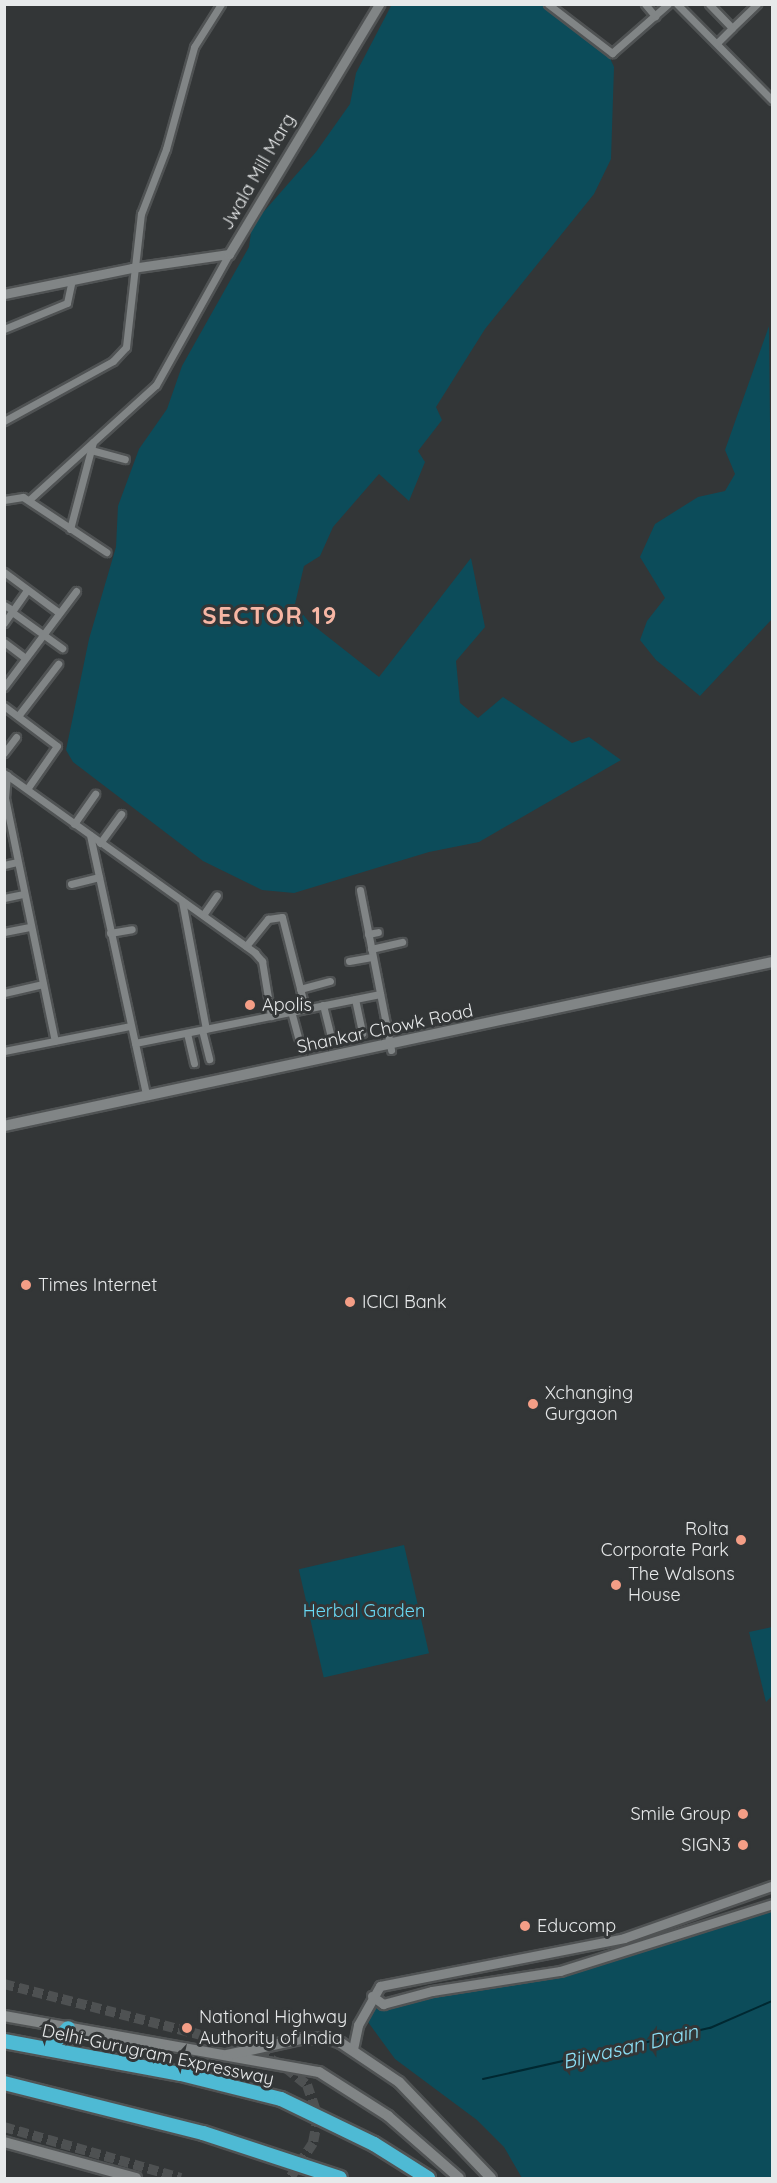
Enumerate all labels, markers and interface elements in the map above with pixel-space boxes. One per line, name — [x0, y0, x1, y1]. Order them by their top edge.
street label: Jwala Mill Marg — [216, 110, 300, 234]
district label: SECTOR 19 — [202, 602, 338, 630]
place label: Apolis — [262, 994, 312, 1016]
marker: Apolis — [243, 998, 257, 1012]
street label: Shankar Chowk Road — [295, 1000, 475, 1058]
place label: Times Internet — [38, 1274, 157, 1296]
marker: Times Internet — [19, 1278, 33, 1292]
place label: ICICI Bank — [362, 1291, 447, 1313]
marker: ICICI Bank — [343, 1295, 357, 1309]
place label: Xchanging Gurgaon — [545, 1383, 633, 1426]
marker: Xchanging Gurgaon — [526, 1397, 540, 1411]
place label: Rolta Corporate Park — [601, 1519, 729, 1562]
marker: Rolta Corporate Park — [734, 1533, 748, 1547]
place label: The Walsons House — [628, 1564, 735, 1606]
marker: The Walsons House — [609, 1578, 623, 1592]
park label: Herbal Garden — [303, 1600, 425, 1622]
place label: Smile Group — [631, 1803, 731, 1825]
marker: Smile Group — [736, 1807, 750, 1821]
place label: SIGN3 — [681, 1834, 731, 1856]
marker: SIGN3 — [736, 1838, 750, 1852]
place label: Educomp — [537, 1915, 616, 1937]
marker: Educomp — [518, 1919, 532, 1933]
place label: National Highway Authority of India — [199, 2007, 347, 2050]
water label: Bijwasan Drain — [560, 2019, 700, 2073]
street label: Delhi-Gurugram Expressway — [40, 2020, 276, 2090]
marker: National Highway Authority of India — [180, 2021, 194, 2035]

